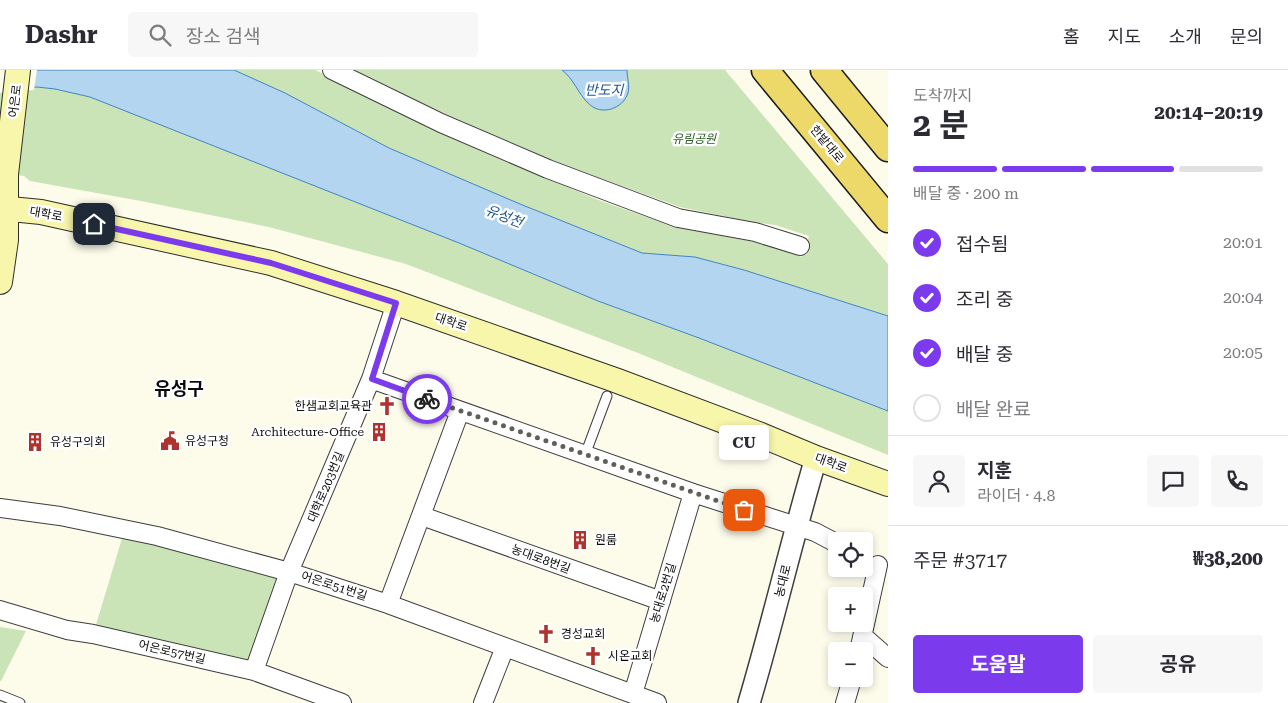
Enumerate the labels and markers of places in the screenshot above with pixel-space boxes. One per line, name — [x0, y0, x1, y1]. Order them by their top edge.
pin — [73, 203, 115, 245]
church icon: 한샘교회교육관 — [376, 395, 398, 417]
place label: 한샘교회교육관 — [295, 399, 372, 413]
building icon: Architecture-Office — [368, 421, 390, 443]
place label: Architecture-Office — [251, 425, 364, 439]
callout: CU — [719, 425, 769, 460]
public building icon: 유성구청 — [159, 430, 181, 452]
building icon: 유성구의회 — [24, 431, 46, 453]
place label: 유성구청 — [185, 434, 229, 448]
place label: 유성구의회 — [50, 435, 105, 449]
pin — [723, 489, 765, 531]
building icon: 원룸 — [569, 529, 591, 551]
place label: 원룸 — [595, 533, 617, 547]
church icon: 경성교회 — [535, 623, 557, 645]
place label: 경성교회 — [561, 627, 605, 641]
church icon: 시온교회 — [582, 645, 604, 667]
place label: 시온교회 — [608, 649, 652, 663]

